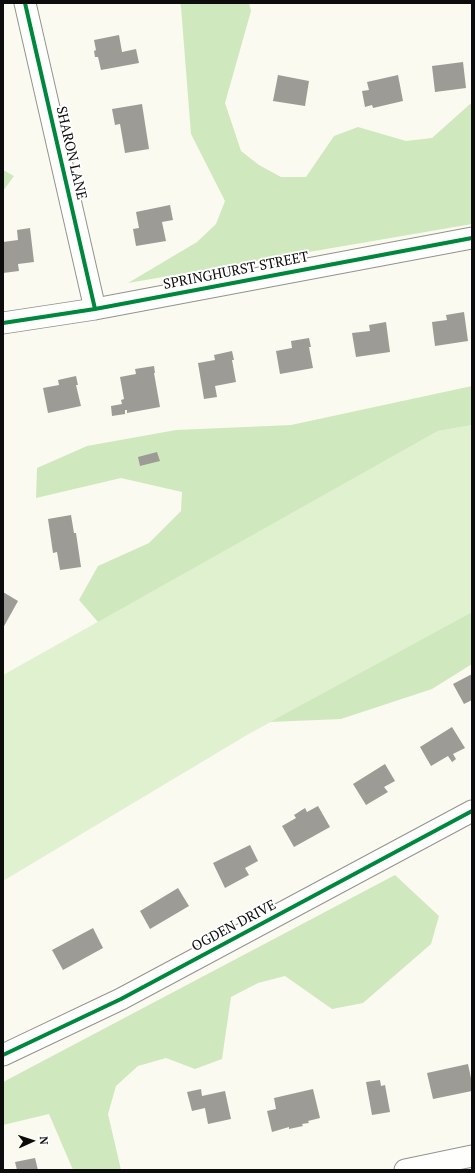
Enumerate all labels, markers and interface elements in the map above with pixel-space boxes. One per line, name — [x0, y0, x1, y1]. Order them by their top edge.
street label: SHARON LANE — [52, 105, 90, 201]
street label: SPRINGHURST STREET — [162, 249, 310, 293]
street label: OGDEN DRIVE — [189, 897, 279, 955]
north arrow — [12, 1121, 52, 1161]
text: N — [37, 1136, 51, 1145]

